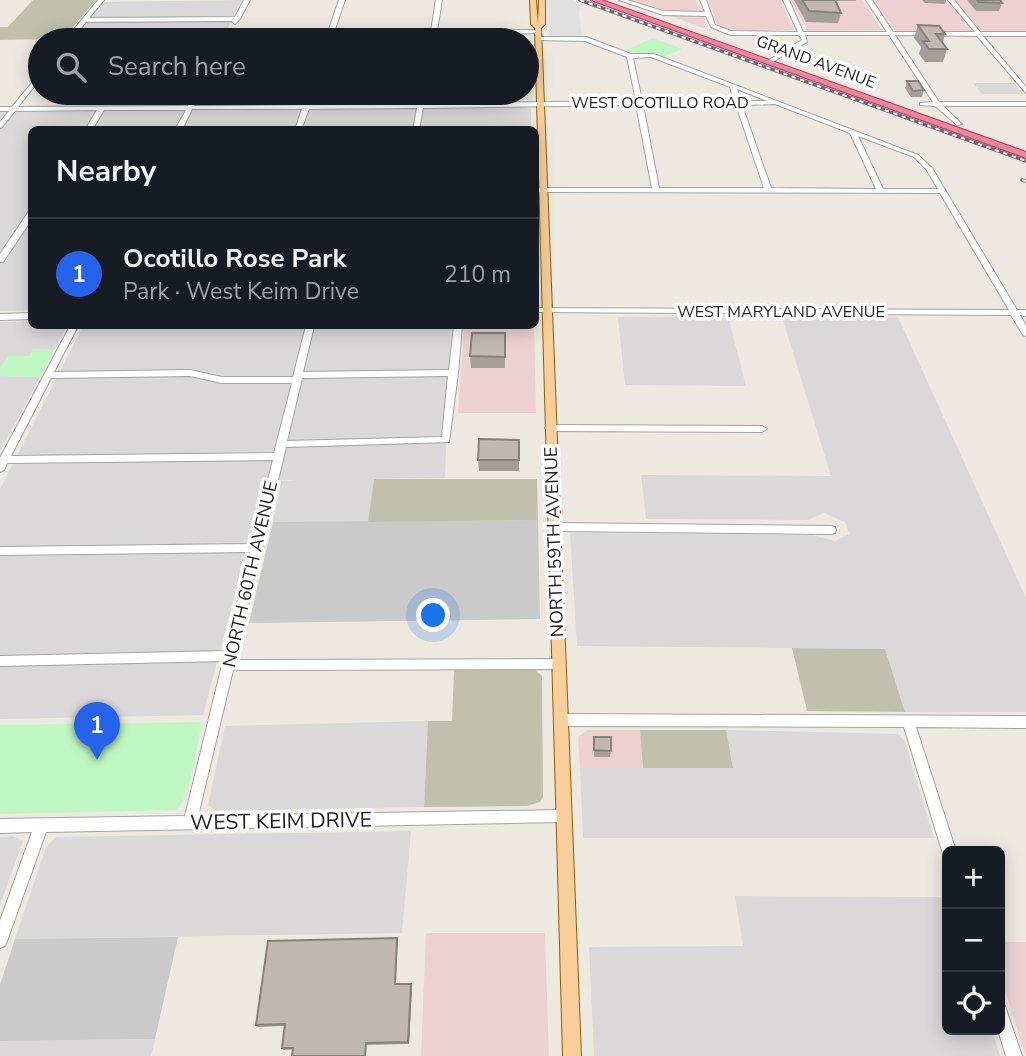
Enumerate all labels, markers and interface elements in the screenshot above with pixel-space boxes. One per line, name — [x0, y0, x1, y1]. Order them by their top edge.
search box — [28, 28, 539, 105]
street label: GRAND AVENUE — [753, 30, 879, 94]
icon: search — [52, 48, 90, 86]
text: Search here — [108, 49, 246, 84]
street label: WEST OCOTILLO ROAD — [571, 92, 749, 114]
text: Nearby — [56, 151, 156, 192]
text: Ocotillo Rose Park — [123, 241, 346, 276]
text: 1 — [72, 259, 86, 290]
text: 210 m — [444, 259, 511, 290]
text: Park · West Keim Drive — [123, 276, 359, 307]
street label: WEST MARYLAND AVENUE — [677, 301, 885, 323]
street label: NORTH 59TH AVENUE — [539, 446, 569, 638]
street label: NORTH 60TH AVENUE — [217, 478, 283, 670]
your location — [416, 598, 450, 632]
pin: 1 — [74, 702, 120, 760]
street label: WEST KEIM DRIVE — [190, 805, 372, 837]
map controls — [942, 846, 1005, 1035]
button: + — [942, 846, 1005, 909]
button: − — [942, 909, 1005, 972]
button: locate — [942, 972, 1005, 1035]

